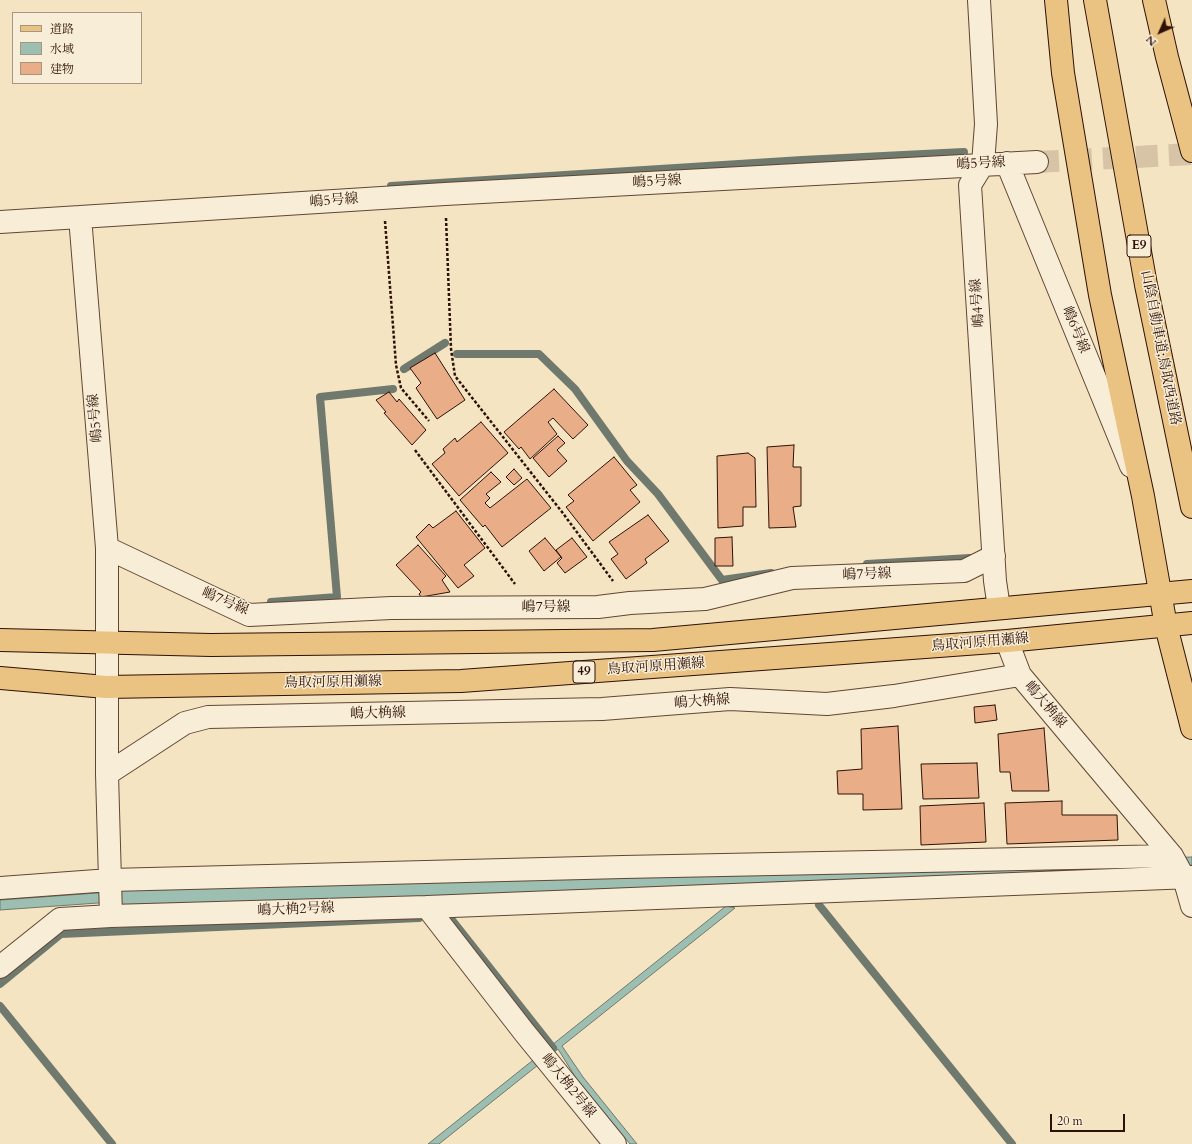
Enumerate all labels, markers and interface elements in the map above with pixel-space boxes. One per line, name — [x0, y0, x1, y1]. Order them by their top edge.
legend — [12, 12, 142, 84]
north arrow — [1140, 12, 1180, 52]
text: 道路 — [50, 21, 74, 37]
text: N — [1142, 32, 1160, 50]
text: 水域 — [50, 41, 74, 57]
text: 建物 — [50, 61, 74, 77]
street label: 嶋5号線 — [956, 154, 1006, 174]
street label: 嶋5号線 — [632, 172, 682, 192]
street label: 嶋5号線 — [309, 191, 359, 211]
road number: E9 — [1127, 235, 1151, 257]
street label: 山陰自動車道;鳥取西道路 — [1137, 269, 1183, 427]
street label: 嶋4号線 — [968, 278, 988, 328]
street label: 嶋6号線 — [1058, 304, 1092, 356]
street label: 嶋5号線 — [85, 393, 107, 443]
street label: 嶋7号線 — [842, 566, 892, 584]
street label: 嶋7号線 — [199, 585, 251, 619]
street label: 嶋7号線 — [521, 600, 571, 616]
street label: 鳥取河原用瀬線 — [930, 630, 1030, 656]
street label: 鳥取河原用瀬線 — [607, 655, 705, 679]
road number: 49 — [573, 661, 595, 683]
street label: 鳥取河原用瀬線 — [284, 674, 382, 692]
street label: 嶋大桷線 — [1021, 678, 1069, 732]
street label: 嶋大桷線 — [673, 692, 731, 712]
street label: 嶋大桷線 — [350, 705, 406, 723]
street label: 嶋大桷2号線 — [257, 900, 335, 920]
street label: 嶋大桷2号線 — [537, 1051, 599, 1121]
scale bar — [1052, 1106, 1127, 1132]
text: 20 m — [1057, 1113, 1083, 1129]

